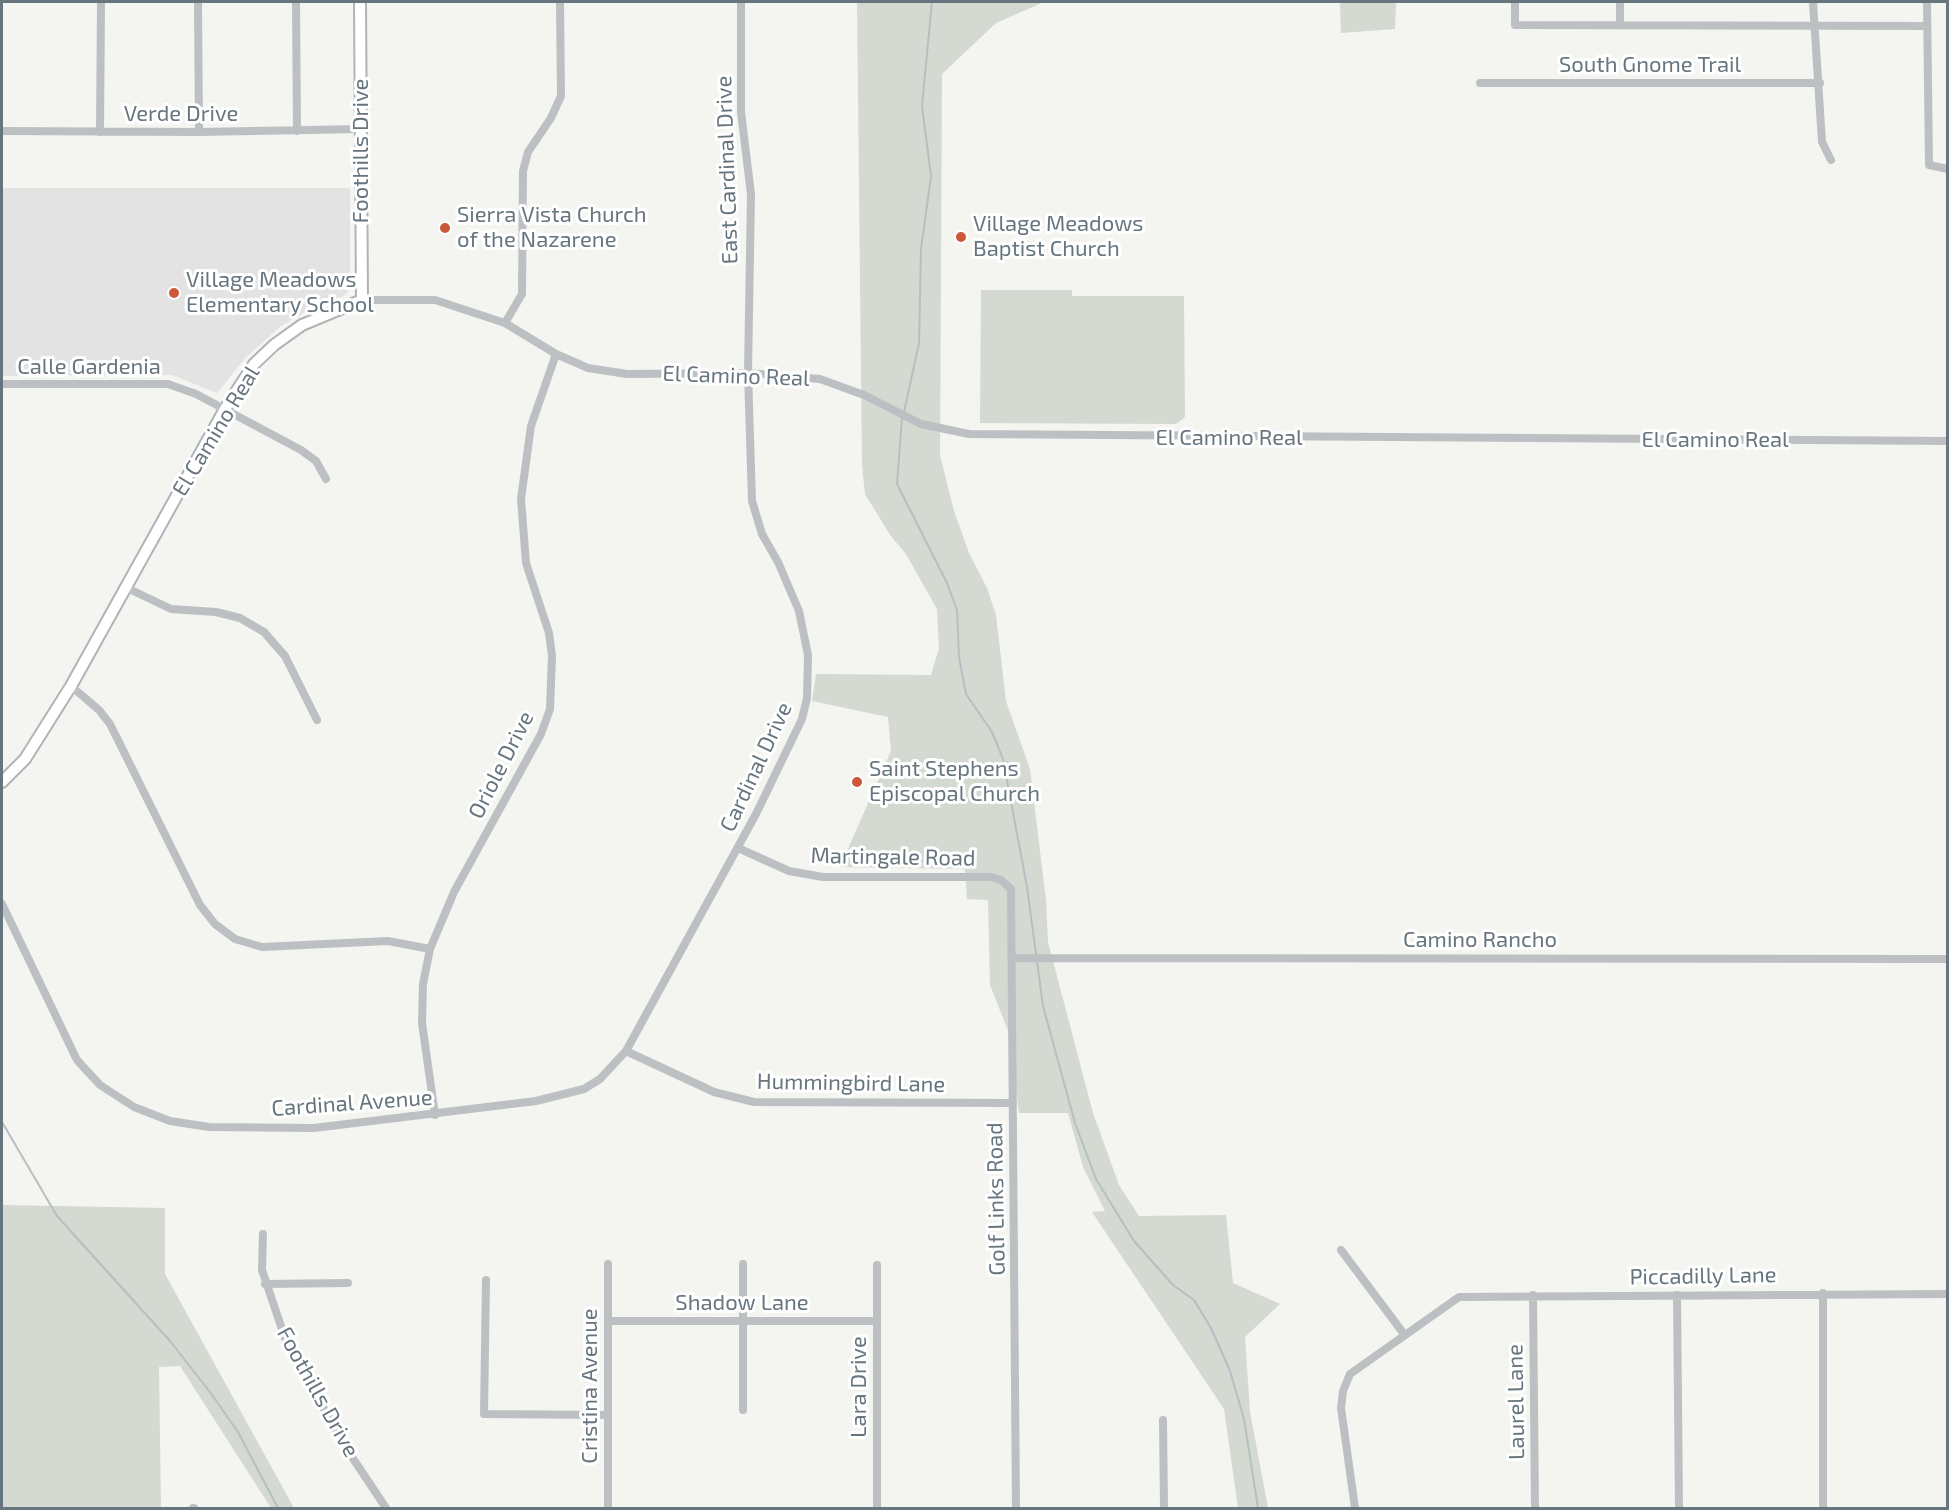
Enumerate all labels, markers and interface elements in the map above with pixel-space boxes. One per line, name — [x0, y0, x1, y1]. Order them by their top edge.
street label: South Gnome Trail — [1559, 52, 1741, 78]
street label: East Cardinal Drive — [711, 75, 743, 265]
street label: Foothills Drive — [348, 79, 374, 223]
street label: Verde Drive — [124, 101, 238, 127]
place label: Sierra Vista Church of the Nazarene — [457, 202, 647, 254]
place label: Village Meadows Baptist Church — [973, 211, 1143, 262]
marker: Sierra Vista Church of the Nazarene — [438, 221, 452, 235]
marker: Village Meadows Baptist Church — [954, 230, 968, 244]
place label: Village Meadows Elementary School — [186, 267, 374, 318]
marker: Village Meadows Elementary School — [167, 286, 181, 300]
street label: Calle Gardenia — [17, 354, 161, 380]
street label: El Camino Real — [662, 360, 810, 392]
street label: El Camino Real — [167, 361, 265, 501]
street label: El Camino Real — [1155, 425, 1303, 451]
street label: El Camino Real — [1641, 427, 1789, 453]
street label: Cardinal Drive — [714, 698, 798, 836]
street label: Oriole Drive — [463, 707, 539, 823]
place label: Saint Stephens Episcopal Church — [869, 756, 1040, 807]
marker: Saint Stephens Episcopal Church — [850, 775, 864, 789]
street label: Martingale Road — [810, 842, 976, 872]
street label: Camino Rancho — [1403, 927, 1557, 953]
street label: Hummingbird Lane — [757, 1068, 945, 1098]
street label: Cardinal Avenue — [271, 1084, 433, 1122]
street label: Golf Links Road — [981, 1122, 1011, 1276]
street label: Piccadilly Lane — [1629, 1262, 1777, 1290]
street label: Shadow Lane — [675, 1290, 809, 1316]
street label: Cristina Avenue — [577, 1308, 603, 1464]
street label: Foothills Drive — [271, 1322, 365, 1462]
street label: Lara Drive — [846, 1336, 872, 1438]
street label: Laurel Lane — [1502, 1344, 1530, 1460]

